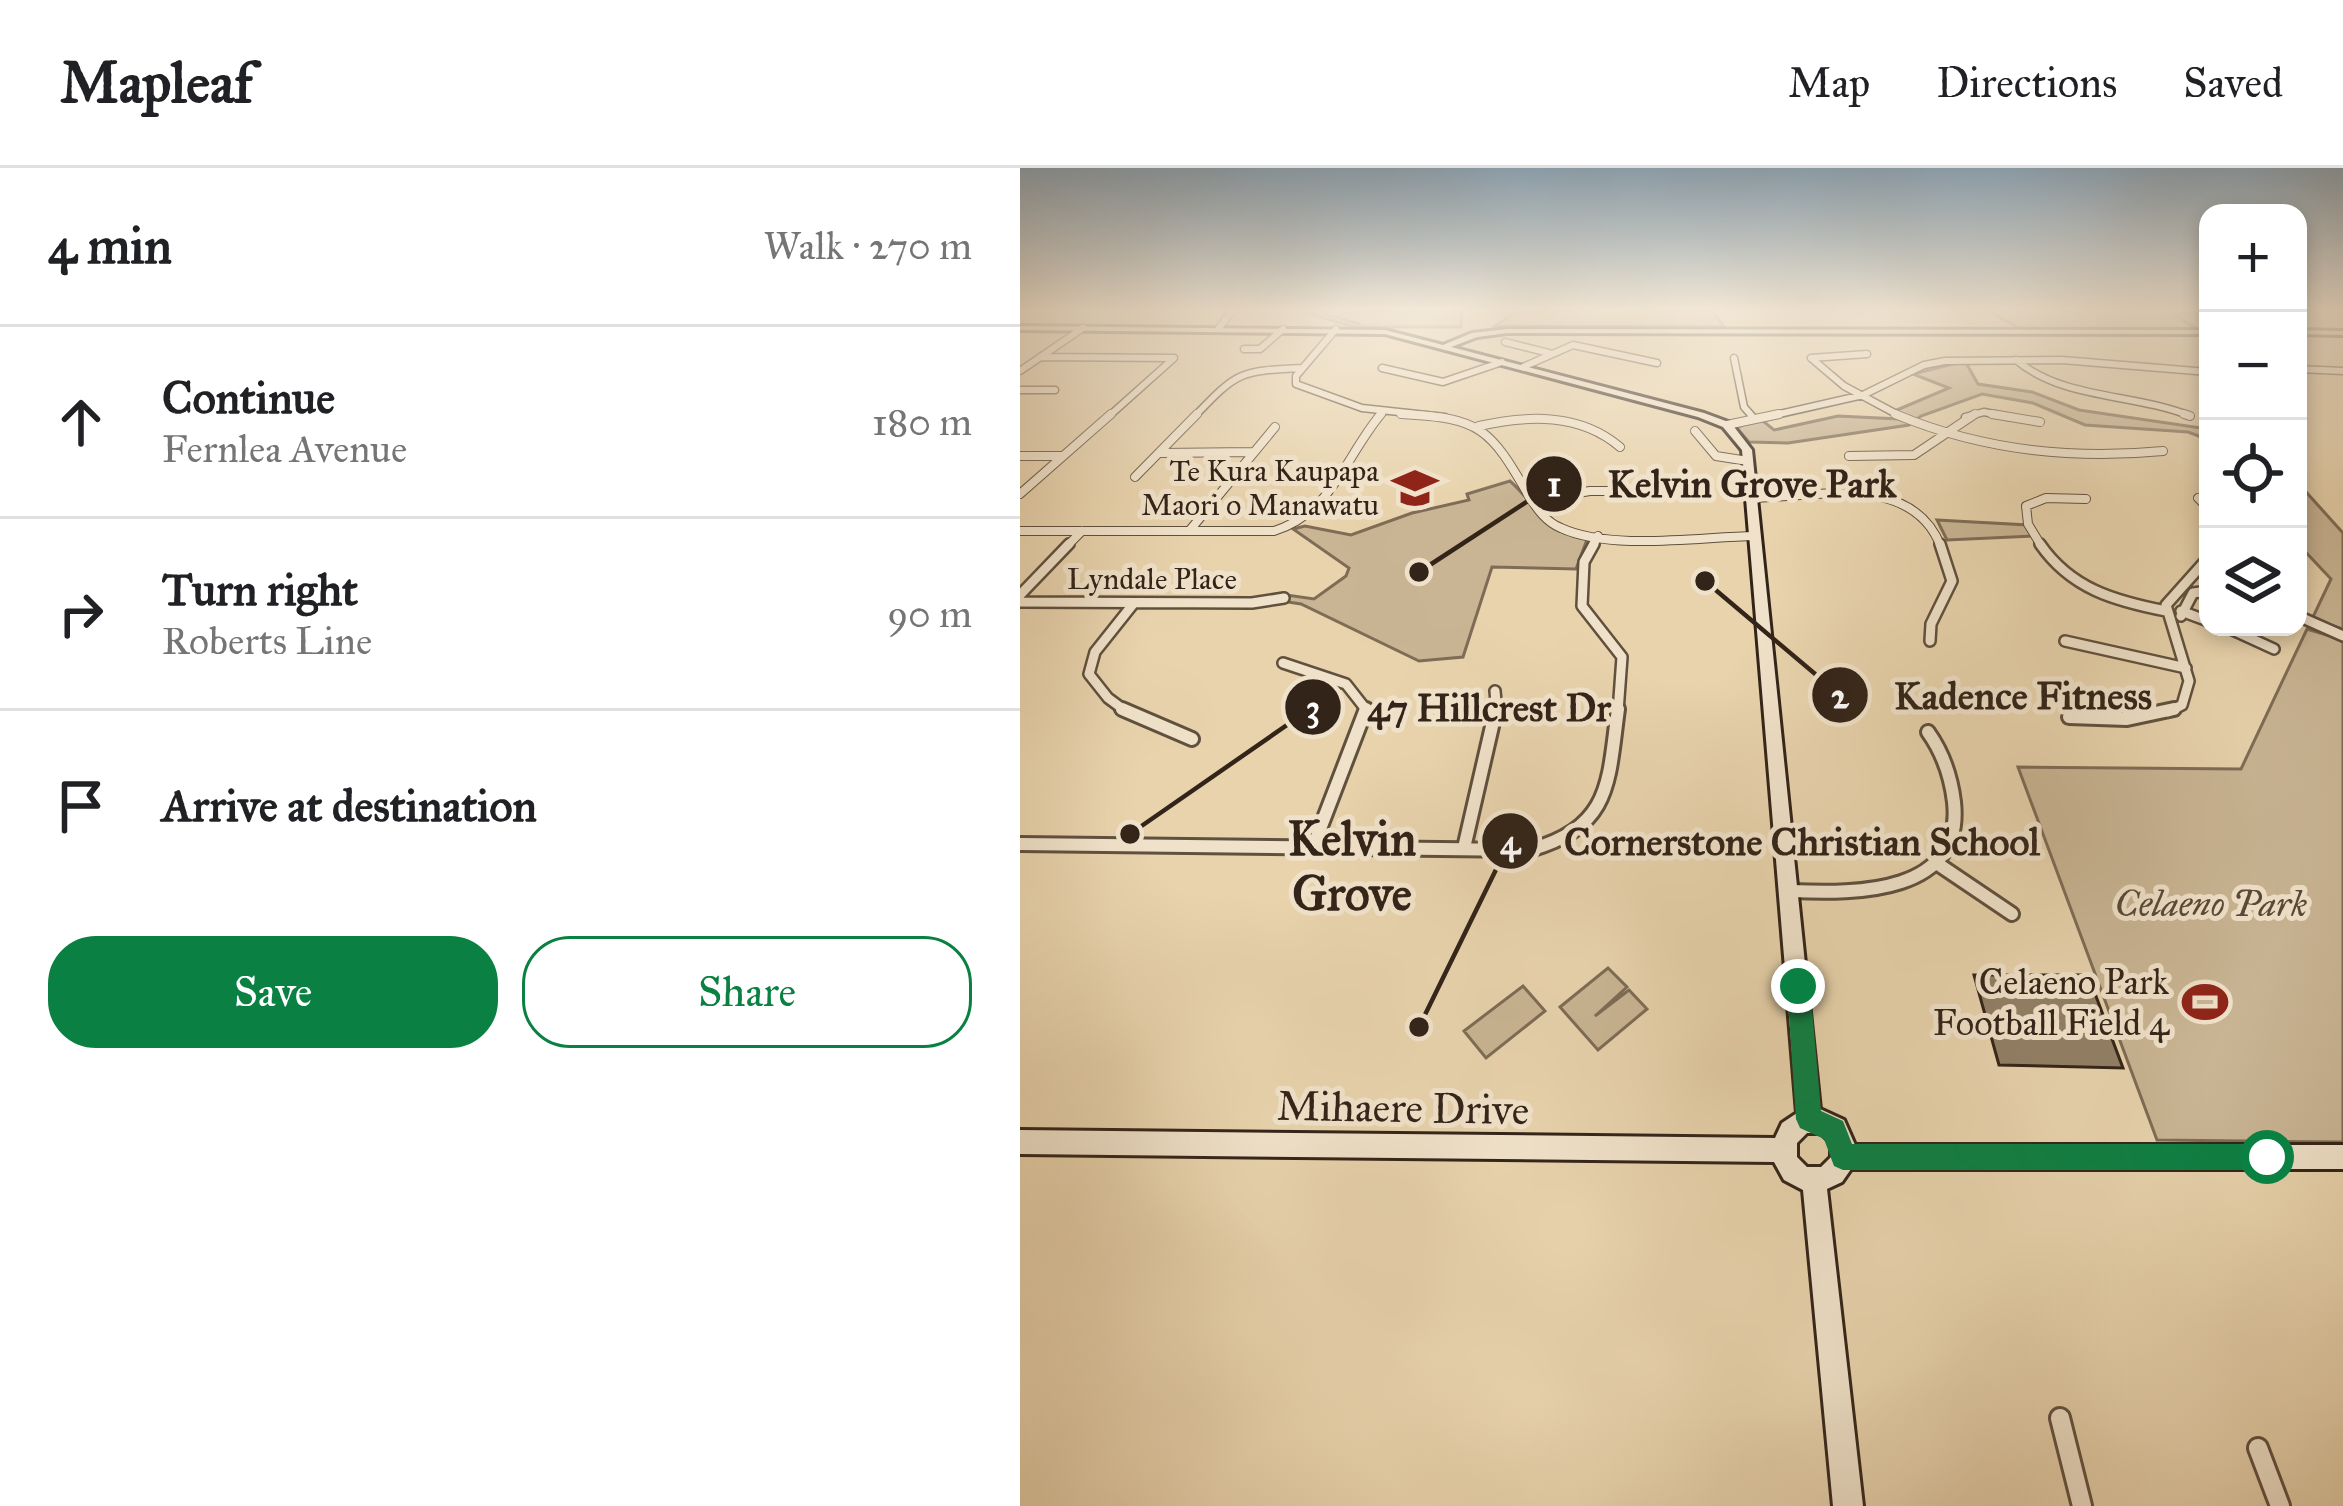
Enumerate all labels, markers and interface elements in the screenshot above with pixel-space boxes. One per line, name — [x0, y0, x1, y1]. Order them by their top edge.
text: Mapleaf — [60, 48, 253, 118]
text: Map — [1788, 57, 1870, 109]
text: Directions — [1936, 57, 2117, 109]
text: Saved — [2183, 57, 2283, 109]
map controls — [2199, 204, 2307, 636]
button: + — [2199, 204, 2307, 312]
text: 4 min — [48, 215, 172, 277]
text: Walk · 270 m — [764, 222, 972, 270]
button: − — [2199, 312, 2307, 420]
text: Continue — [162, 370, 335, 425]
icon: ahead — [48, 389, 114, 455]
text: 180 m — [872, 398, 972, 446]
button: locate — [2199, 420, 2307, 528]
text: Fernlea Avenue — [162, 425, 407, 473]
callout: Kelvin Grove Park — [1524, 446, 1920, 521]
place label: Te Kura Kaupapa Maori o Manawatu — [1141, 453, 1379, 523]
text: Kelvin Grove Park — [1608, 460, 1897, 508]
text: 1 — [1547, 462, 1561, 506]
school or university icon: Te Kura Kaupapa Maori o Manawatu — [1390, 463, 1440, 513]
button: layers — [2199, 528, 2307, 636]
street label: Lyndale Place — [1067, 561, 1237, 597]
text: Turn right — [162, 562, 358, 617]
icon: right — [48, 581, 114, 647]
text: 90 m — [887, 590, 972, 638]
text: Roberts Line — [162, 617, 372, 665]
callout: Kadence Fitness — [1810, 658, 2175, 733]
callout: 47 Hillcrest Dr — [1283, 670, 1635, 745]
text: Kadence Fitness — [1894, 672, 2152, 720]
text: 2 — [1831, 674, 1850, 718]
text: 47 Hillcrest Dr — [1367, 684, 1612, 732]
text: 3 — [1306, 686, 1320, 730]
icon: arrive — [48, 773, 114, 839]
text: Arrive at destination — [162, 778, 537, 833]
callout: Cornerstone Christian School — [1480, 804, 2064, 879]
district label: Kelvin Grove — [1288, 809, 1416, 923]
text: Cornerstone Christian School — [1564, 818, 2041, 866]
text: 4 — [1500, 820, 1522, 864]
park label: Celaeno Park — [2115, 882, 2307, 926]
button: Save — [48, 936, 498, 1048]
button: Share — [522, 936, 972, 1048]
route end — [1771, 959, 1825, 1013]
place label: Celaeno Park Football Field 4 — [1933, 960, 2170, 1045]
sports icon: Celaeno Park Football Field 4 — [2180, 977, 2230, 1027]
street label: Mihaere Drive — [1276, 1080, 1530, 1136]
route start — [2240, 1130, 2294, 1184]

